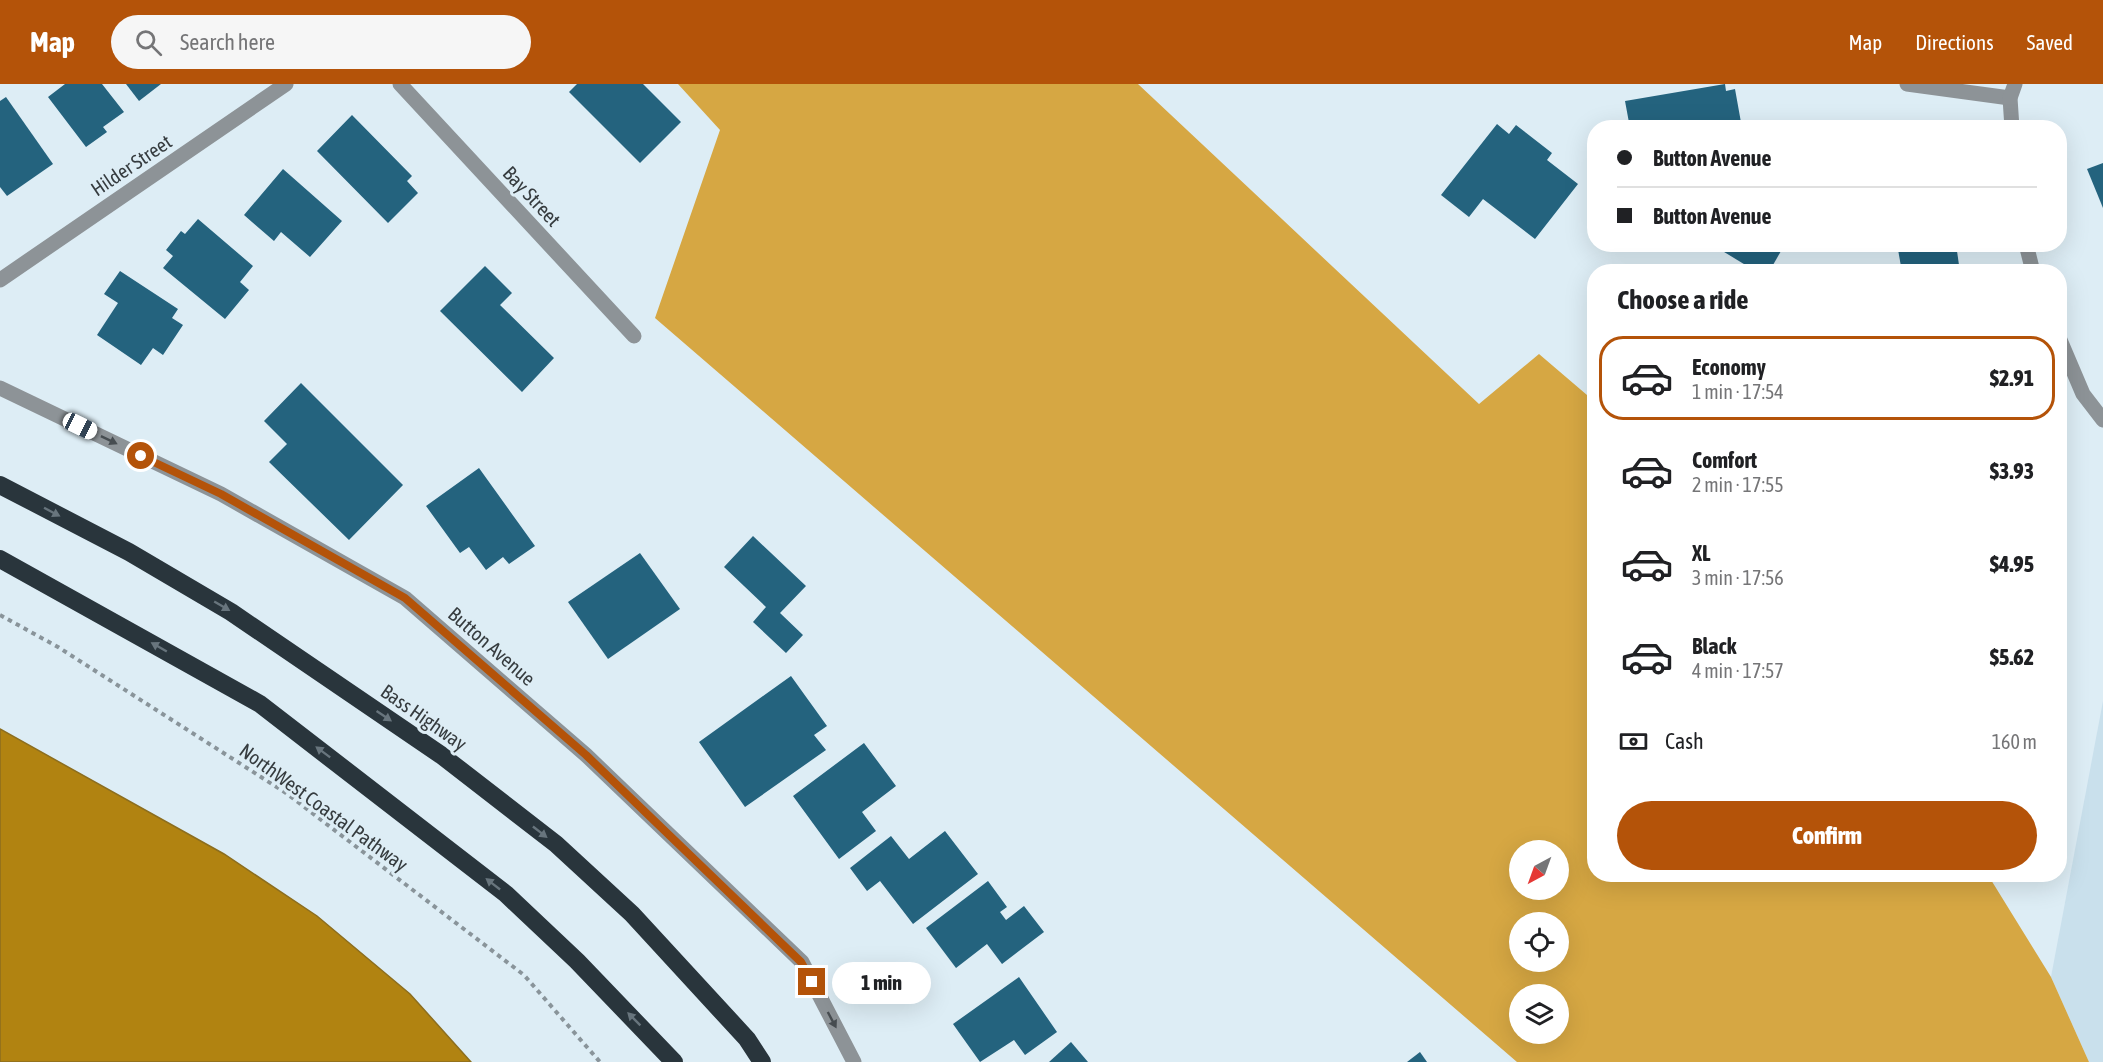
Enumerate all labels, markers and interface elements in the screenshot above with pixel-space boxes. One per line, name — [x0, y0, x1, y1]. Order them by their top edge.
search box — [111, 15, 531, 69]
text: Map — [30, 26, 75, 58]
icon: search — [132, 26, 165, 59]
text: Search here — [180, 29, 275, 55]
text: Map — [1848, 30, 1882, 54]
text: Directions — [1915, 30, 1994, 54]
text: Saved — [2027, 30, 2073, 54]
street label: Hilder Street — [86, 129, 176, 200]
text: Button Avenue — [1653, 145, 1771, 171]
street label: Bay Street — [498, 161, 566, 231]
text: Button Avenue — [1653, 203, 1771, 229]
text: Choose a ride — [1617, 284, 1749, 315]
icon: car — [1620, 351, 1674, 405]
text: Economy — [1692, 354, 1766, 380]
text: $2.91 — [1990, 365, 2034, 391]
text: 1 min · 17:54 — [1692, 380, 1784, 403]
car — [60, 410, 100, 442]
one-way arrow — [101, 436, 118, 445]
route start — [127, 442, 154, 469]
icon: car — [1620, 444, 1674, 498]
text: Comfort — [1692, 447, 1757, 473]
text: $3.93 — [1990, 458, 2034, 484]
text: 2 min · 17:55 — [1692, 473, 1784, 496]
one-way arrow — [44, 507, 61, 517]
icon: car — [1620, 537, 1674, 591]
text: XL — [1692, 540, 1710, 566]
text: $4.95 — [1990, 551, 2034, 577]
text: 3 min · 17:56 — [1692, 566, 1784, 589]
one-way arrow — [214, 601, 230, 612]
street label: Button Avenue — [444, 602, 540, 690]
icon: car — [1620, 630, 1674, 684]
text: Black — [1692, 633, 1736, 659]
one-way arrow — [151, 641, 167, 652]
text: $5.62 — [1990, 644, 2034, 670]
text: 4 min · 17:57 — [1692, 659, 1784, 682]
street label: Bass Highway — [377, 679, 471, 755]
one-way arrow — [375, 710, 391, 722]
icon: cash — [1617, 725, 1650, 758]
text: Cash — [1665, 728, 1704, 754]
text: 160 m — [1992, 730, 2037, 753]
street label: NorthWest Coastal Pathway — [235, 738, 413, 876]
one-way arrow — [315, 746, 330, 758]
button: Confirm — [1617, 801, 2037, 870]
one-way arrow — [533, 825, 548, 837]
north arrow — [1509, 840, 1569, 900]
map controls — [1509, 840, 1569, 1044]
one-way arrow — [486, 878, 502, 890]
button: locate — [1509, 912, 1569, 972]
callout: 1 min — [833, 961, 932, 1003]
route end — [798, 968, 825, 995]
text: 1 min — [861, 971, 902, 994]
button: layers — [1509, 984, 1569, 1044]
one-way arrow — [627, 1012, 641, 1026]
one-way arrow — [827, 1012, 837, 1029]

